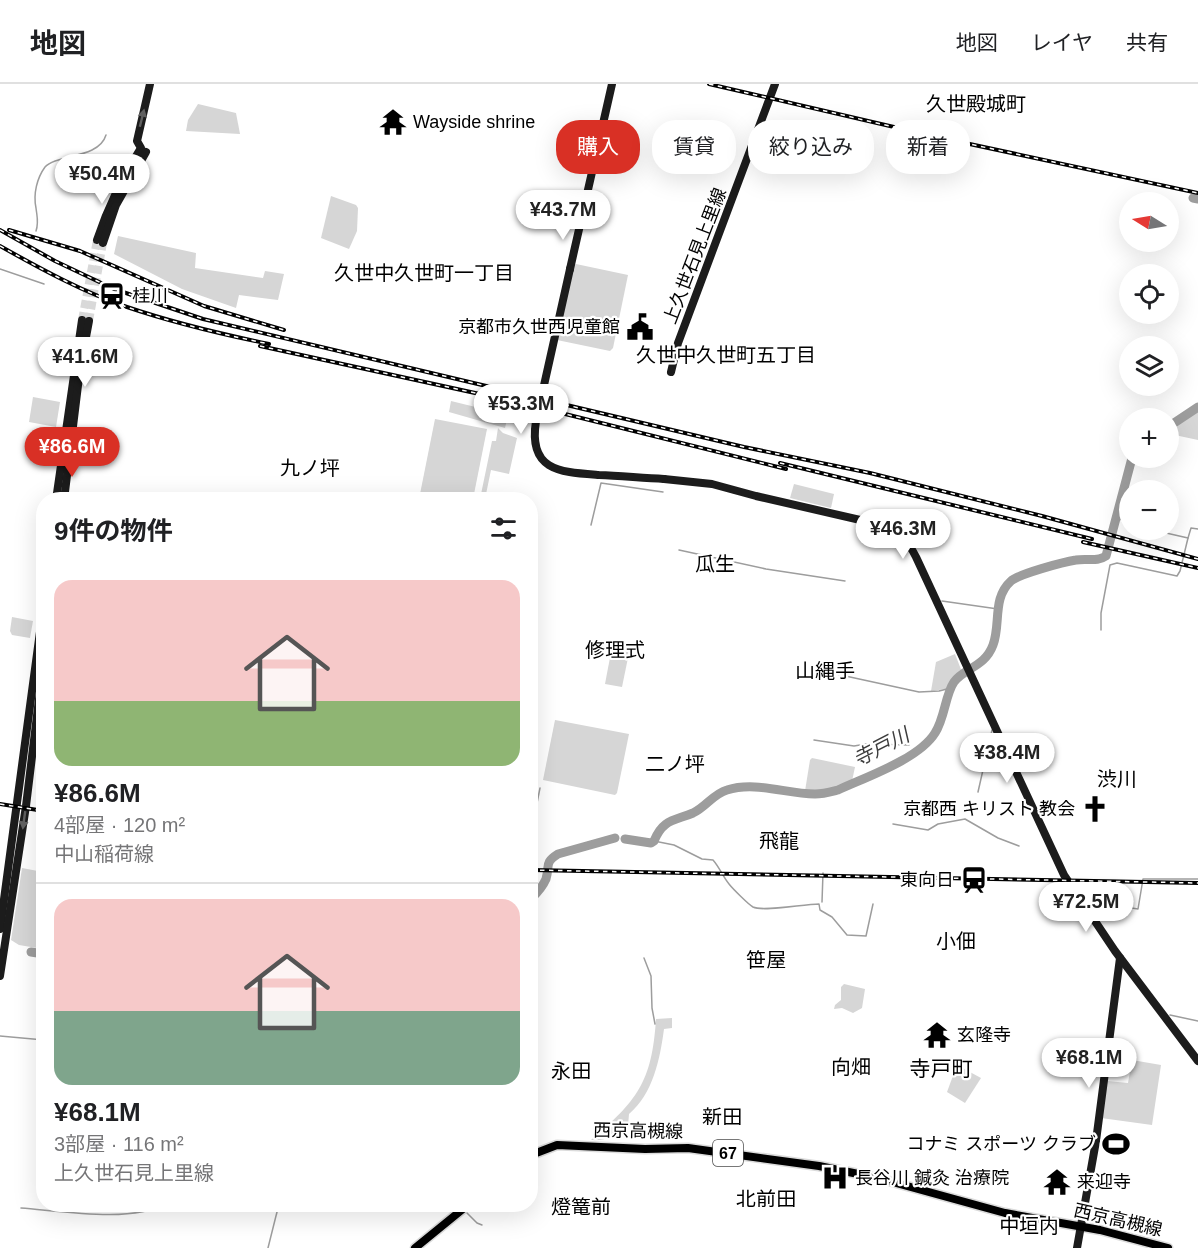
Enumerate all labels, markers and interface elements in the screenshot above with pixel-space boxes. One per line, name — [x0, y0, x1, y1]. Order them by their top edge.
text: 地図 — [30, 28, 86, 59]
text: 地図 — [956, 31, 998, 54]
text: レイヤ — [1031, 31, 1093, 54]
text: 共有 — [1126, 31, 1168, 54]
district label: 久世殿城町 — [926, 93, 1026, 115]
temple icon: Wayside shrine — [378, 107, 408, 137]
one-way arrow — [138, 108, 147, 127]
place label: Wayside shrine — [413, 112, 535, 132]
chip: 購入 — [556, 120, 640, 174]
chip: 賃貸 — [652, 120, 736, 174]
chip: 絞り込み — [748, 120, 874, 174]
chip: 新着 — [886, 120, 970, 174]
pin: ¥50.4M — [53, 154, 151, 205]
text: ¥50.4M — [69, 162, 135, 184]
street label: 上久世石見上里線 — [660, 185, 730, 327]
pin: ¥43.7M — [514, 190, 612, 241]
north arrow — [1119, 192, 1179, 252]
map controls — [1119, 192, 1179, 540]
text: ¥43.7M — [530, 198, 596, 220]
district label: 久世中久世町一丁目 — [334, 262, 514, 284]
button: locate — [1119, 264, 1179, 324]
station icon: 桂川 — [97, 281, 127, 311]
place label: 桂川 — [132, 286, 168, 306]
public building icon: 京都市久世西児童館 — [625, 312, 655, 342]
place label: 京都市久世西児童館 — [458, 317, 620, 337]
button: layers — [1119, 336, 1179, 396]
pin: ¥41.6M — [36, 337, 134, 388]
district label: 久世中久世町五丁目 — [636, 344, 816, 366]
text: ¥41.6M — [52, 345, 118, 367]
pin: ¥53.3M — [472, 384, 570, 435]
text: ¥53.3M — [488, 392, 554, 414]
button: + — [1119, 408, 1179, 468]
pin: ¥86.6M — [23, 427, 121, 478]
text: ¥86.6M — [39, 435, 105, 457]
district label: 九ノ坪 — [280, 457, 340, 479]
button: − — [1119, 480, 1179, 540]
pin: ¥46.3M — [854, 509, 952, 560]
icon: filters — [487, 512, 520, 545]
text: 9件の物件 — [54, 516, 172, 546]
text: ¥46.3M — [870, 517, 936, 539]
district label: 瓜生 — [695, 553, 735, 575]
icon: home — [233, 619, 341, 727]
district label: 修理式 — [585, 639, 645, 661]
district label: 山縄手 — [795, 660, 855, 682]
water label: 寺戸川 — [849, 723, 915, 770]
pin: ¥38.4M — [958, 733, 1056, 784]
text: ¥38.4M — [974, 741, 1040, 763]
district label: 二ノ坪 — [645, 753, 705, 775]
district label: 渋川 — [1097, 768, 1137, 790]
text: ¥86.6M — [54, 778, 141, 808]
church icon: 京都西 キリスト 教会 — [1080, 794, 1110, 824]
place label: 京都西 キリスト 教会 — [903, 799, 1075, 819]
one-way arrow — [19, 811, 28, 830]
text: 4部屋 · 120 m² — [54, 814, 185, 836]
district label: 飛龍 — [759, 830, 799, 852]
text: 中山稲荷線 — [54, 843, 154, 865]
station icon: 東向日 — [959, 865, 989, 895]
place label: 東向日 — [900, 870, 954, 890]
pin: ¥72.5M — [1037, 882, 1135, 933]
text: ¥72.5M — [1053, 890, 1119, 912]
district label: 小佃 — [936, 930, 976, 952]
icon: home — [233, 938, 341, 1046]
district label: 笹屋 — [746, 949, 786, 971]
temple icon: 玄隆寺 — [922, 1020, 952, 1050]
place label: 玄隆寺 — [957, 1025, 1011, 1045]
pin: ¥68.1M — [1040, 1038, 1138, 1089]
text: ¥68.1M — [1056, 1046, 1122, 1068]
district label: 向畑 — [831, 1056, 871, 1078]
district label: 寺戸町 — [910, 1057, 973, 1080]
district label: 永田 — [551, 1060, 591, 1082]
text: ¥68.1M — [54, 1097, 141, 1127]
district label: 新田 — [702, 1106, 742, 1128]
street label: 西京高槻線 — [593, 1120, 683, 1142]
sports icon: コナミ スポーツ クラブ — [1101, 1129, 1131, 1159]
text: 3部屋 · 116 m² — [54, 1133, 184, 1155]
place label: コナミ スポーツ クラブ — [906, 1134, 1096, 1154]
road number: 67 — [713, 1140, 743, 1166]
text: 上久世石見上里線 — [54, 1162, 214, 1184]
hospital icon: 長谷川 鍼灸 治療院 — [820, 1163, 850, 1193]
temple icon: 来迎寺 — [1042, 1167, 1072, 1197]
place label: 長谷川 鍼灸 治療院 — [855, 1168, 1009, 1188]
place label: 来迎寺 — [1077, 1172, 1131, 1192]
district label: 北前田 — [736, 1188, 796, 1210]
district label: 燈篭前 — [551, 1196, 611, 1218]
street label: 西京高槻線 — [1072, 1200, 1164, 1240]
district label: 中垣内 — [999, 1215, 1059, 1237]

